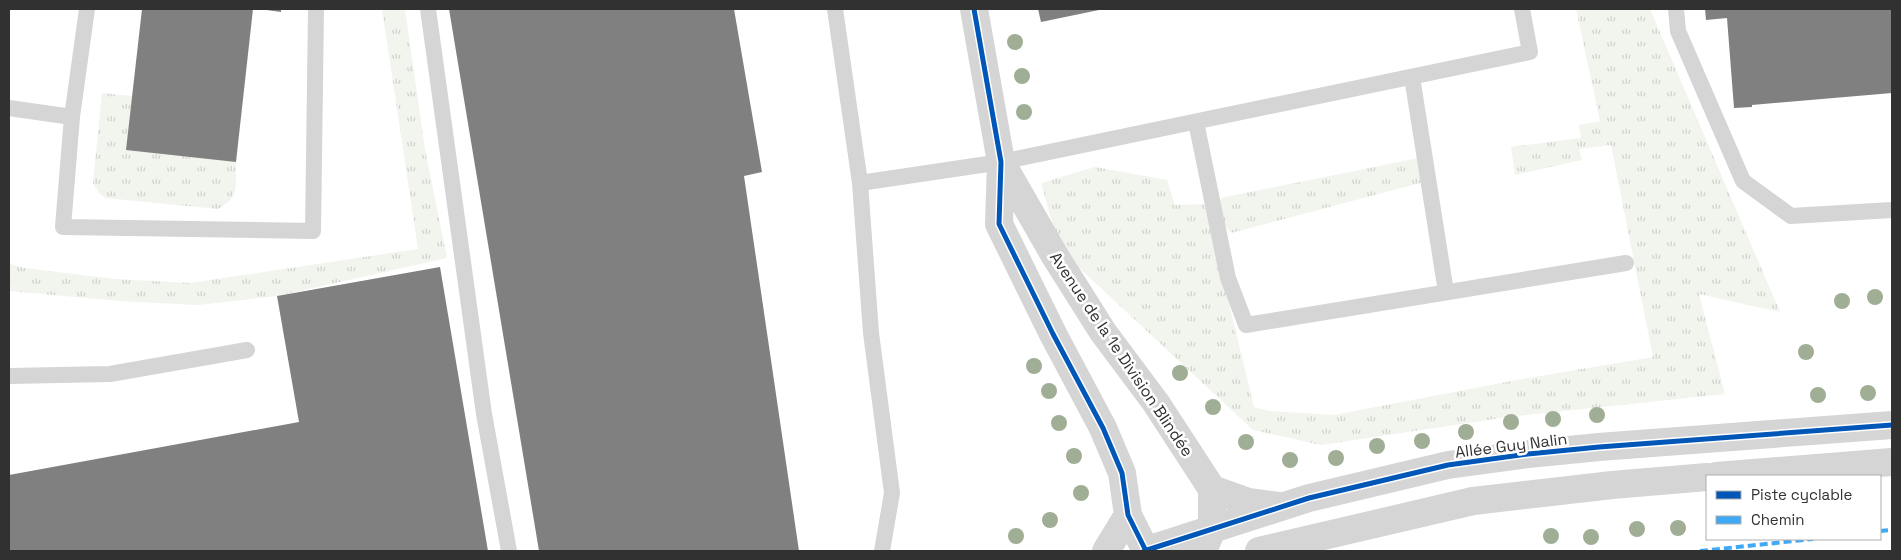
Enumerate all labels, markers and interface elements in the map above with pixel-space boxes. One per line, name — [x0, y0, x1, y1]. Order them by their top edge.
street label: Avenue de la 1e Division Blindée — [1045, 248, 1198, 461]
street label: Allée Guy Nalin — [1454, 428, 1568, 463]
legend — [1706, 475, 1881, 540]
text: Piste cyclable — [1751, 485, 1853, 504]
text: Chemin — [1751, 510, 1804, 529]

